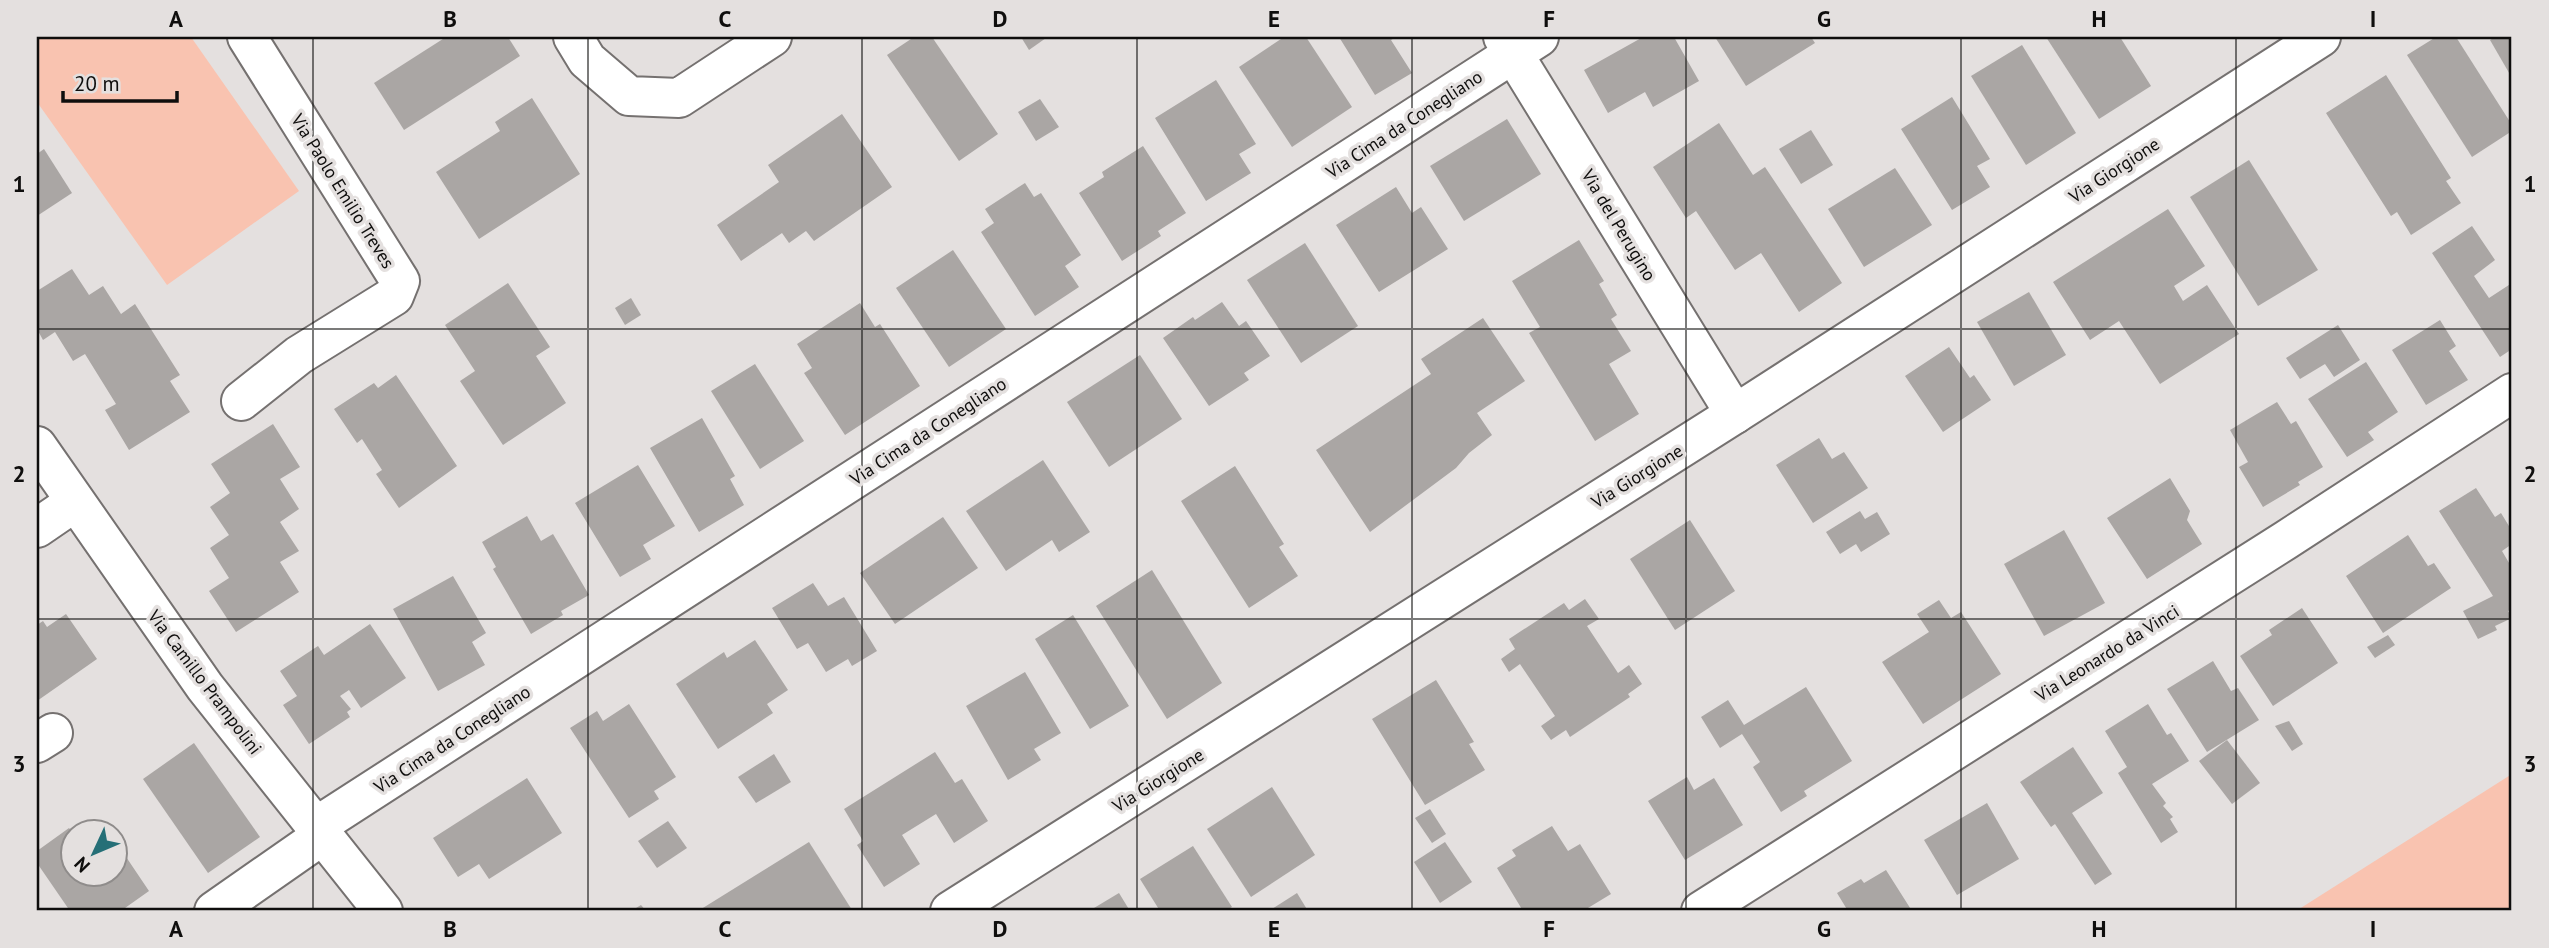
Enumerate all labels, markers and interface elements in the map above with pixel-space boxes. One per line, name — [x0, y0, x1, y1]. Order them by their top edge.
text: A — [169, 4, 183, 33]
text: B — [443, 4, 457, 33]
text: C — [719, 4, 732, 33]
text: D — [993, 4, 1007, 33]
text: E — [1268, 4, 1280, 33]
text: F — [1543, 4, 1555, 33]
text: G — [1817, 4, 1831, 33]
text: H — [2092, 4, 2106, 33]
text: I — [2370, 4, 2376, 33]
scale bar — [63, 60, 177, 104]
street label: Via Cima da Conegliano — [1321, 65, 1487, 184]
text: 20 m — [74, 70, 120, 97]
street label: Via Paolo Emilio Treves — [286, 109, 400, 272]
street label: Via Giorgione — [2063, 132, 2164, 208]
street label: Via del Perugino — [1576, 164, 1661, 285]
text: 1 — [12, 169, 26, 198]
text: 1 — [2523, 169, 2537, 198]
street label: Via Cima da Conegliano — [845, 372, 1011, 491]
street label: Via Giorgione — [1586, 439, 1687, 514]
text: 2 — [12, 459, 26, 488]
text: 2 — [2523, 459, 2537, 488]
street label: Via Leonardo da Vinci — [2030, 599, 2183, 707]
street label: Via Camillo Prampolini — [142, 604, 267, 759]
street label: Via Cima da Conegliano — [369, 680, 535, 799]
street label: Via Giorgione — [1107, 743, 1208, 818]
text: 3 — [12, 749, 26, 778]
text: 3 — [2523, 749, 2537, 778]
north arrow — [60, 818, 130, 888]
text: N — [69, 852, 95, 878]
text: A — [169, 914, 183, 943]
text: B — [443, 914, 457, 943]
text: C — [719, 914, 732, 943]
text: D — [993, 914, 1007, 943]
text: E — [1268, 914, 1280, 943]
text: F — [1543, 914, 1555, 943]
text: G — [1817, 914, 1831, 943]
text: H — [2092, 914, 2106, 943]
text: I — [2370, 914, 2376, 943]

